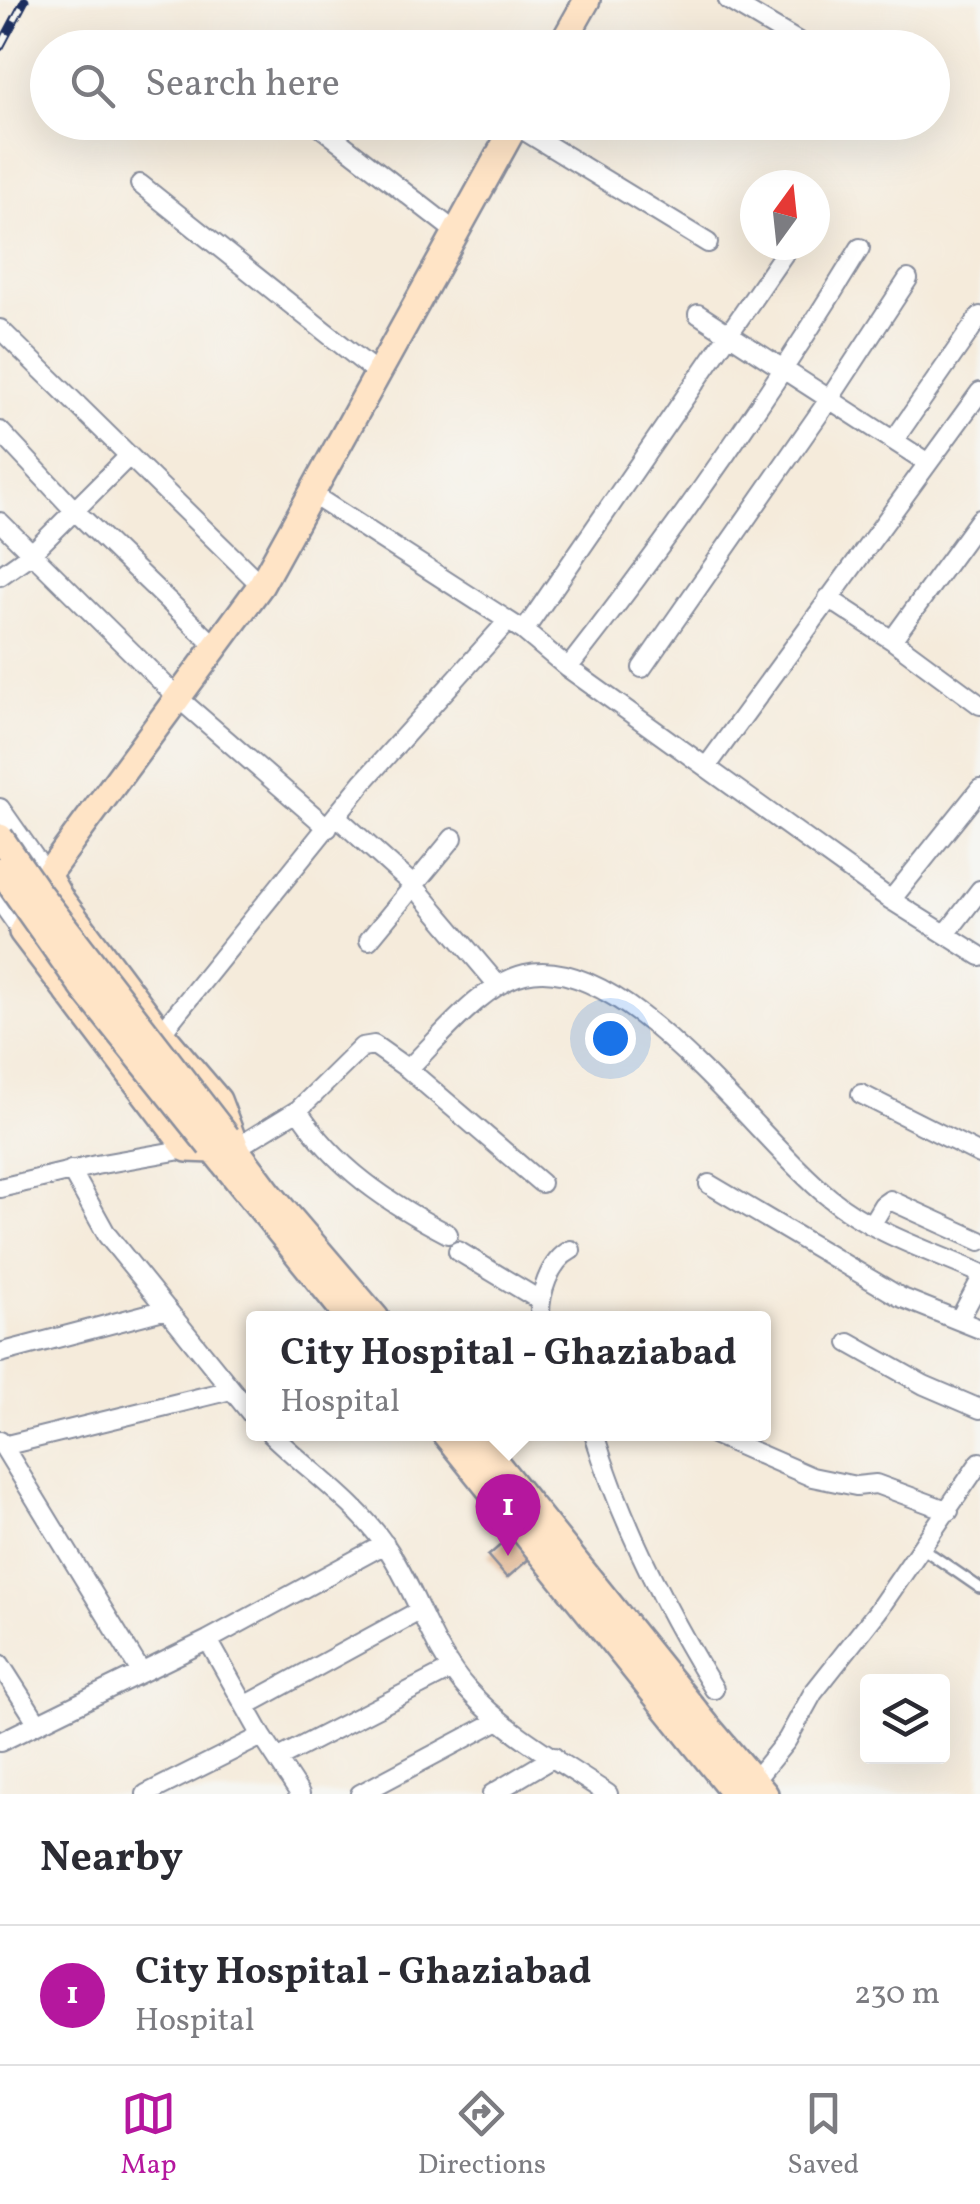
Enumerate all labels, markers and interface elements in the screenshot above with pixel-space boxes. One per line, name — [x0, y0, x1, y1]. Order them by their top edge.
search box — [30, 30, 950, 140]
icon: search — [65, 58, 120, 113]
text: Search here — [145, 59, 340, 112]
north arrow — [740, 170, 830, 260]
your location — [585, 1013, 636, 1064]
popup — [246, 1311, 771, 1441]
text: City Hospital - Ghaziabad — [280, 1328, 737, 1381]
text: Hospital — [280, 1381, 400, 1425]
pin: 1 — [476, 1474, 540, 1556]
map controls — [860, 1674, 950, 1764]
button: layers — [860, 1674, 950, 1764]
text: Nearby — [40, 1830, 183, 1889]
text: City Hospital - Ghaziabad — [135, 1947, 591, 2000]
text: 1 — [66, 1973, 79, 2017]
text: 230 m — [854, 1973, 940, 2017]
text: Hospital — [135, 2000, 255, 2044]
tab: Map — [121, 2086, 177, 2185]
tab: Directions — [418, 2086, 546, 2185]
tab: Saved — [787, 2086, 859, 2185]

